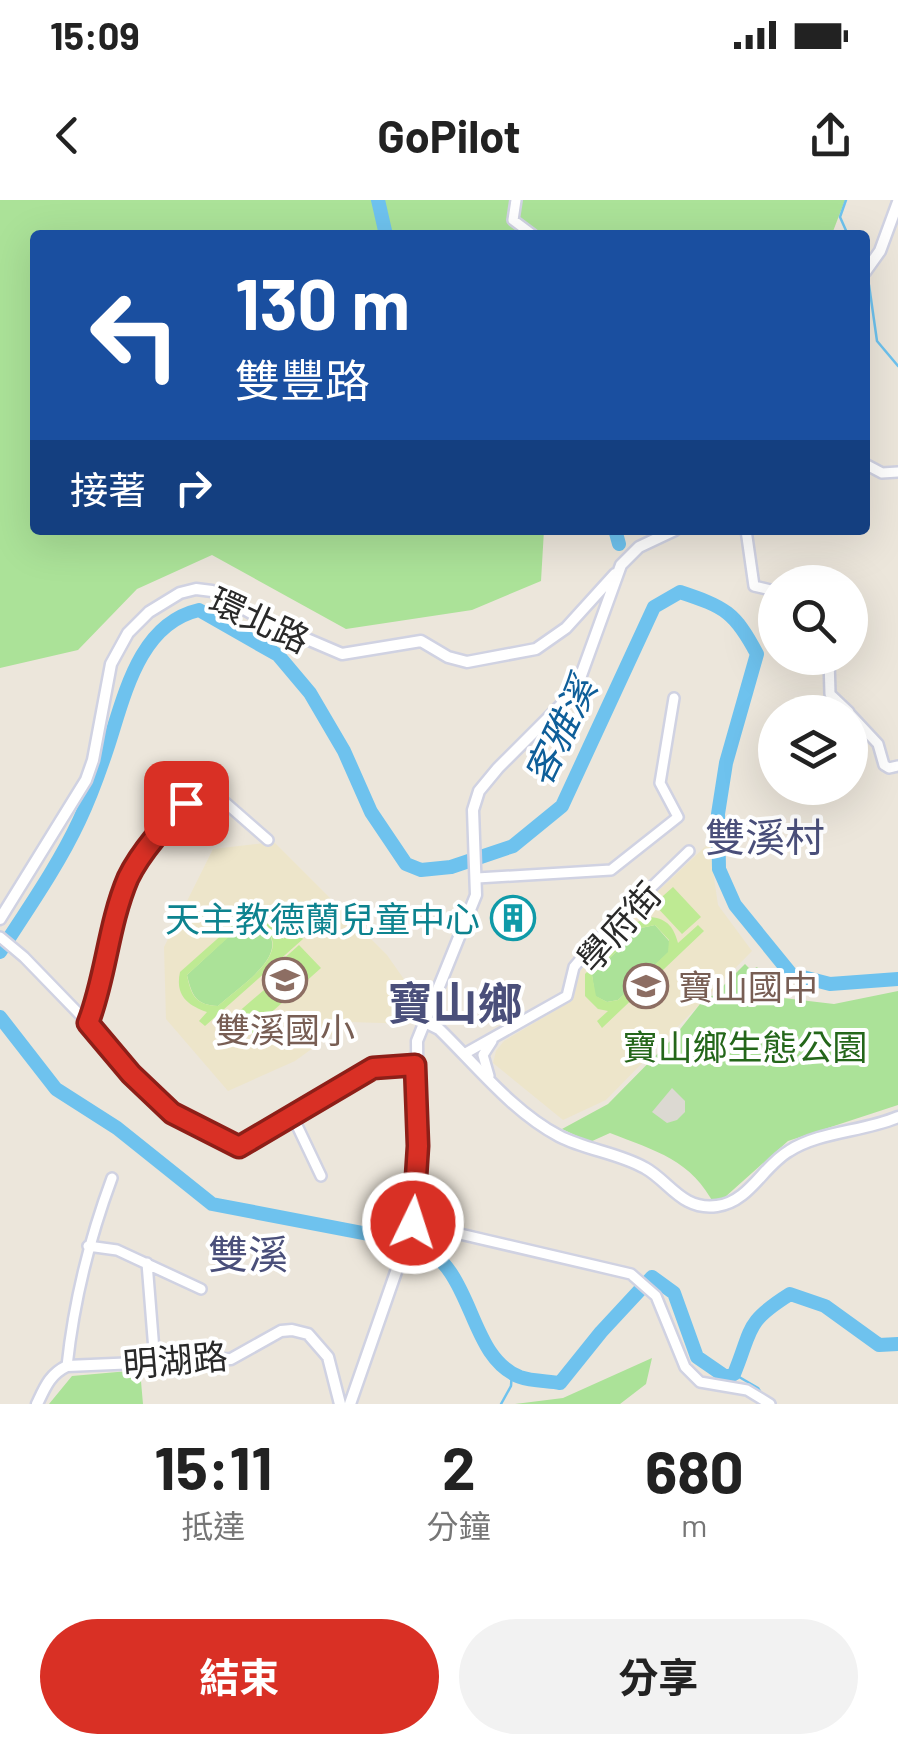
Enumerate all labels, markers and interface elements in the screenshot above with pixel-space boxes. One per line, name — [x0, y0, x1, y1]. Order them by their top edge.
text: 15:09 — [50, 12, 140, 58]
icon: back — [40, 108, 95, 163]
text: GoPilot — [377, 108, 521, 162]
icon: share — [803, 108, 858, 163]
text: 130 m — [235, 260, 410, 344]
icon: left — [70, 270, 200, 400]
text: 雙豐路 — [235, 352, 370, 406]
icon: right — [166, 460, 221, 515]
text: 接著 — [70, 466, 146, 512]
map controls — [758, 565, 868, 805]
button: search — [758, 565, 868, 675]
street label: 環北路 — [204, 578, 316, 660]
water label: 客雅溪 — [513, 665, 607, 792]
button: layers — [758, 695, 868, 805]
pin — [144, 761, 229, 846]
icon: arrive — [159, 776, 214, 831]
district label: 雙溪村 — [705, 812, 825, 860]
street label: 學府街 — [567, 873, 669, 979]
building icon: 天主教德蘭兒童中心 — [490, 895, 536, 941]
place label: 天主教德蘭兒童中心 — [165, 897, 480, 939]
school or university icon: 雙溪國小 — [262, 957, 308, 1003]
school or university icon: 寶山國中 — [623, 963, 669, 1009]
place label: 寶山國中 — [678, 965, 818, 1007]
district label: 寶山鄉 — [387, 975, 523, 1029]
place label: 雙溪國小 — [215, 1008, 355, 1050]
park label: 寶山鄉生態公園 — [622, 1025, 868, 1067]
position arrow — [361, 1171, 465, 1275]
district label: 雙溪 — [208, 1229, 288, 1277]
street label: 明湖路 — [121, 1334, 229, 1384]
text: 15:11 — [154, 1430, 273, 1502]
text: 2 — [442, 1430, 476, 1502]
text: 680 — [645, 1434, 744, 1506]
text: m — [681, 1505, 708, 1543]
text: 抵達 — [181, 1506, 245, 1544]
text: 分鐘 — [427, 1506, 491, 1544]
button: 結束 — [40, 1619, 439, 1734]
button: 分享 — [459, 1619, 858, 1734]

